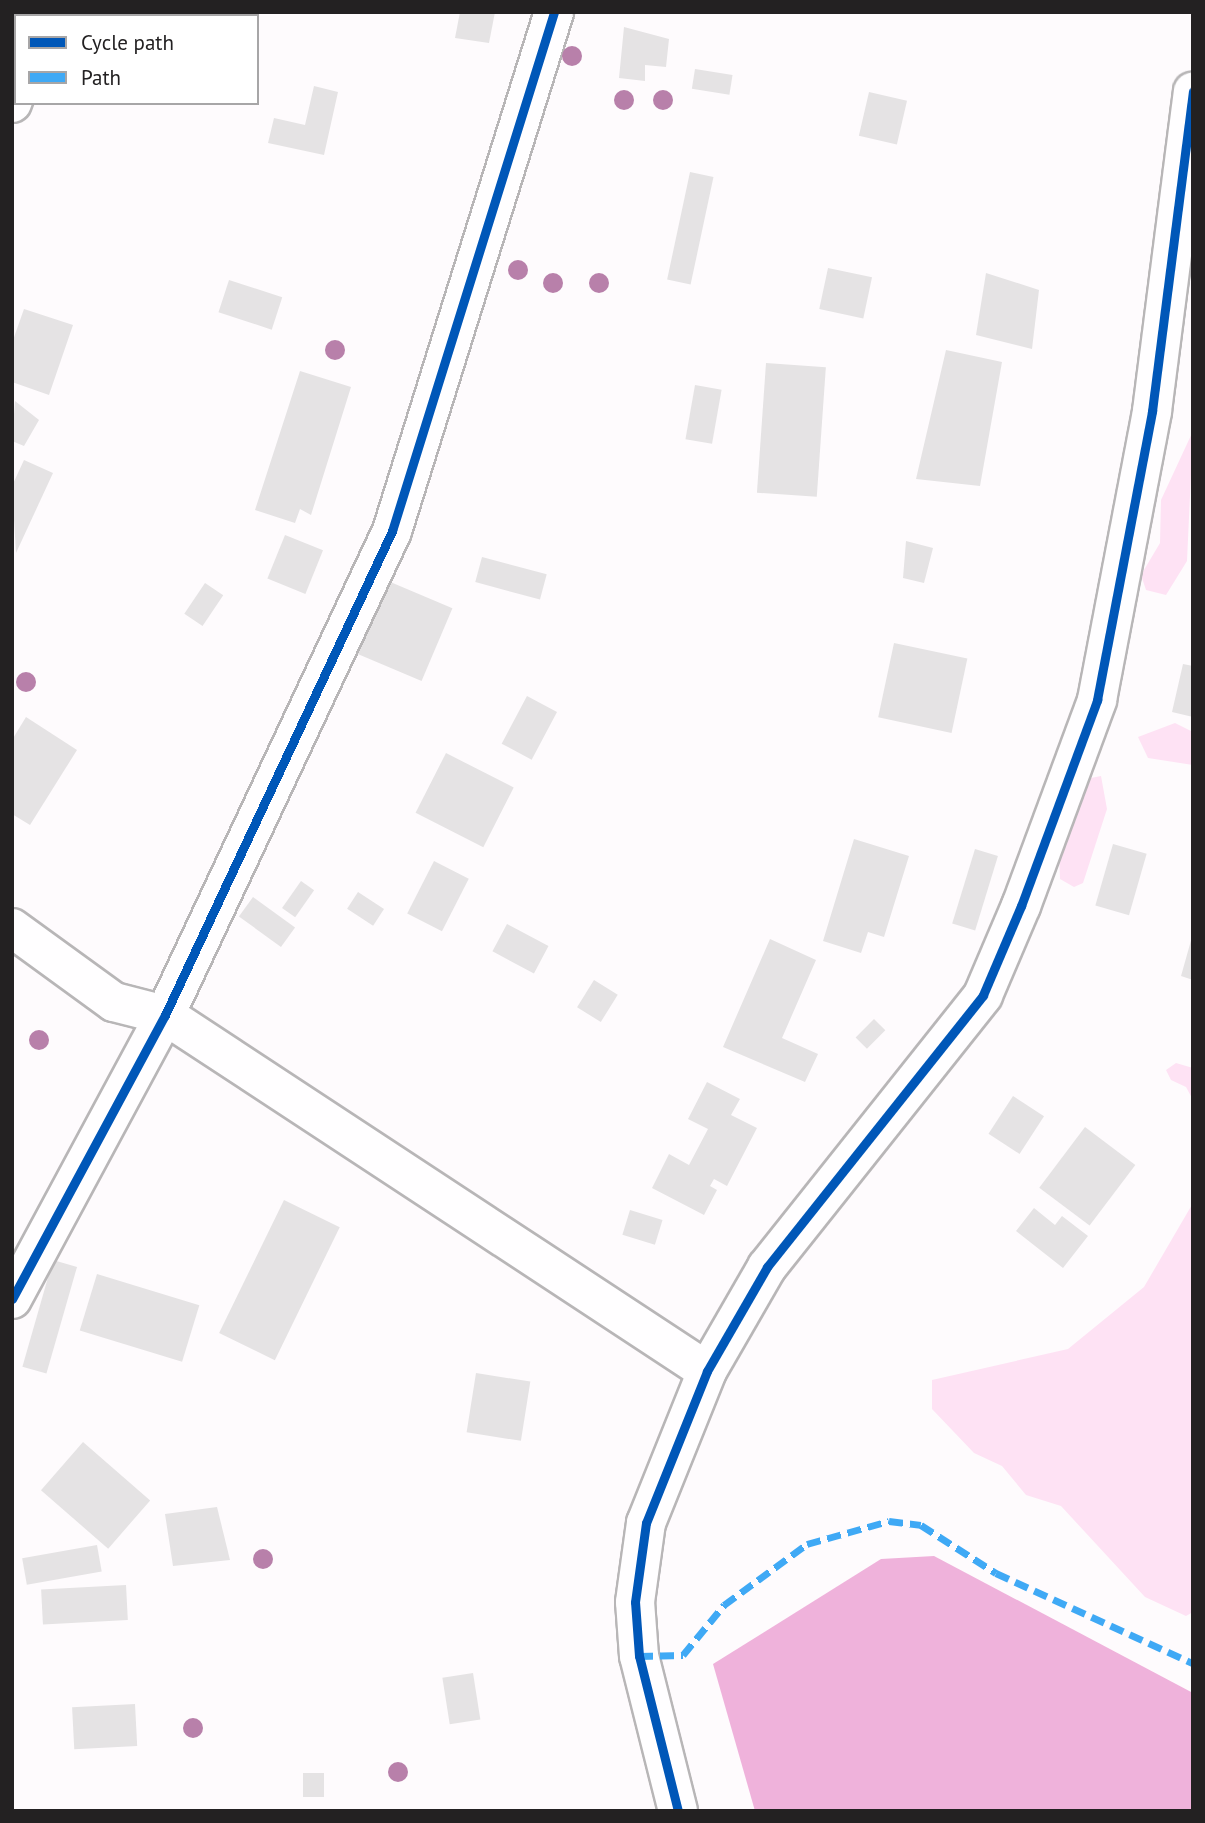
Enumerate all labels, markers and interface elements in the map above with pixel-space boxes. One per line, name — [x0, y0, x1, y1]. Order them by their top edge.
legend — [14, 14, 259, 105]
text: Cycle path — [81, 29, 174, 56]
text: Path — [81, 64, 121, 91]

